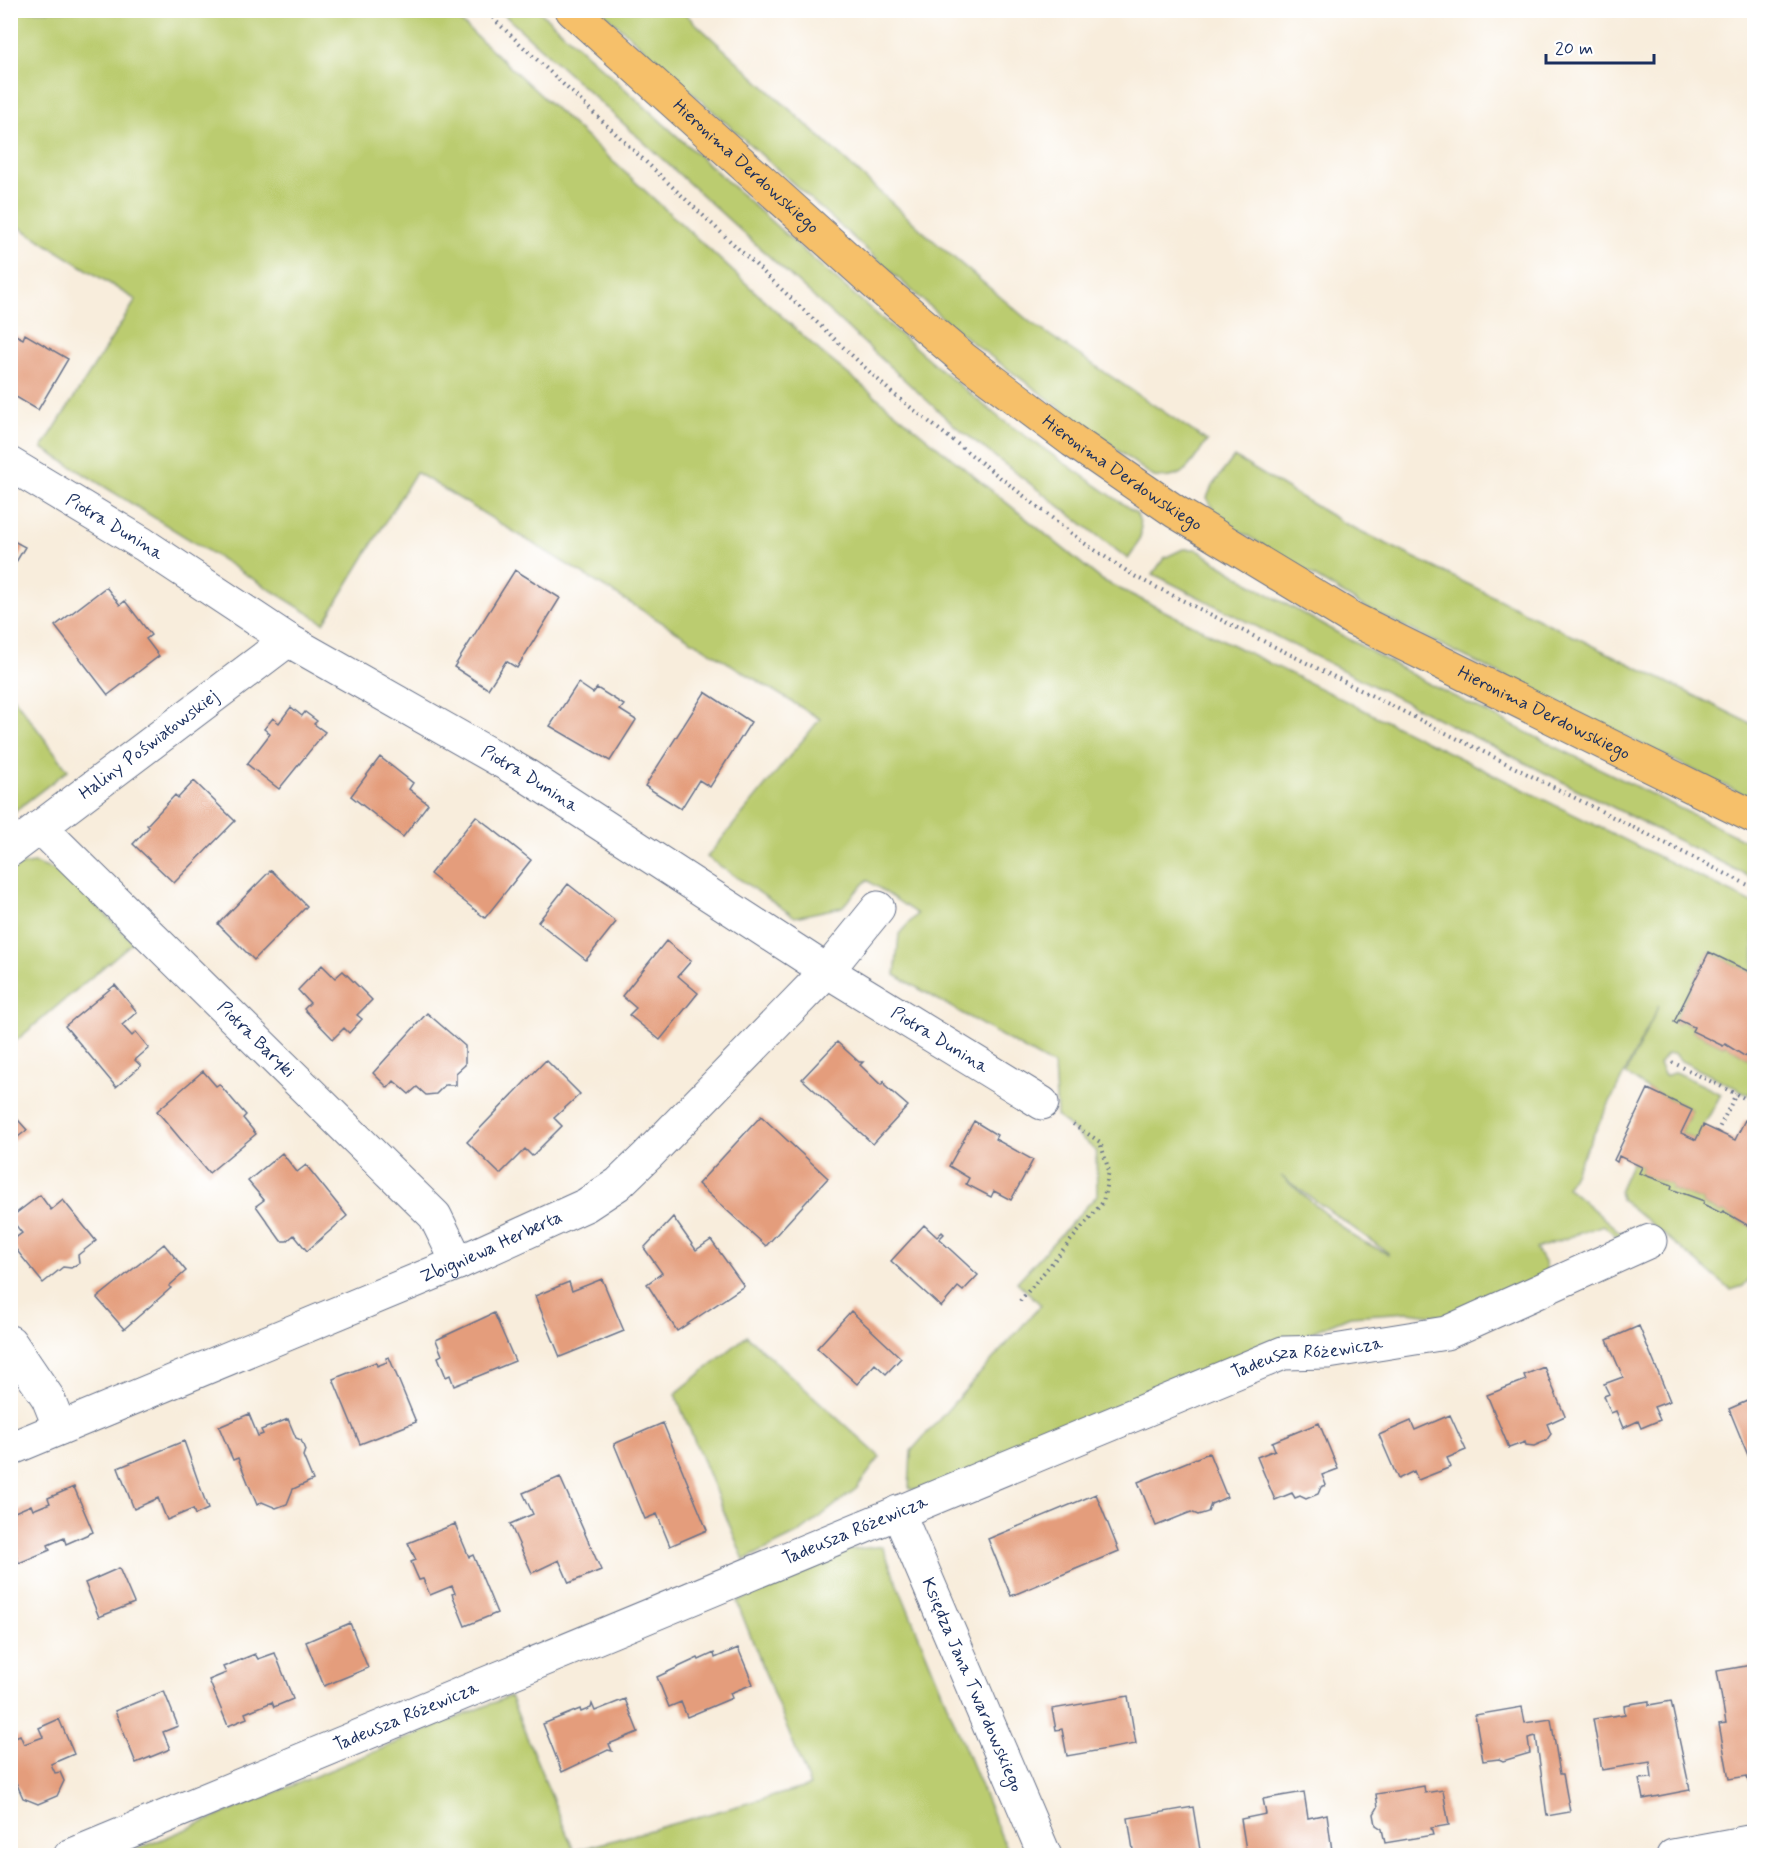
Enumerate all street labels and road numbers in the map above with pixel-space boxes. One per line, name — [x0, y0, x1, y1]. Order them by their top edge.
street label: Hieronima Derdowskiego — [667, 94, 824, 239]
street label: Hieronima Derdowskiego — [1037, 410, 1207, 537]
street label: Piotra Dunina — [61, 488, 168, 566]
street label: Hieronima Derdowskiego — [1453, 660, 1634, 766]
street label: Haliny Poświatowskiej — [74, 685, 224, 806]
street label: Piotra Dunina — [477, 740, 583, 818]
street label: Piotra Baryki — [212, 996, 300, 1083]
street label: Piotra Dunina — [886, 1001, 993, 1079]
street label: Zbigniewa Herberta — [417, 1205, 566, 1289]
street label: Tadeusza Różewicza — [1228, 1331, 1385, 1385]
street label: Tadeusza Różewicza — [779, 1490, 932, 1571]
street label: Księdza Jana Twardowskiego — [915, 1574, 1028, 1796]
street label: Tadeusza Różewicza — [330, 1676, 483, 1757]

